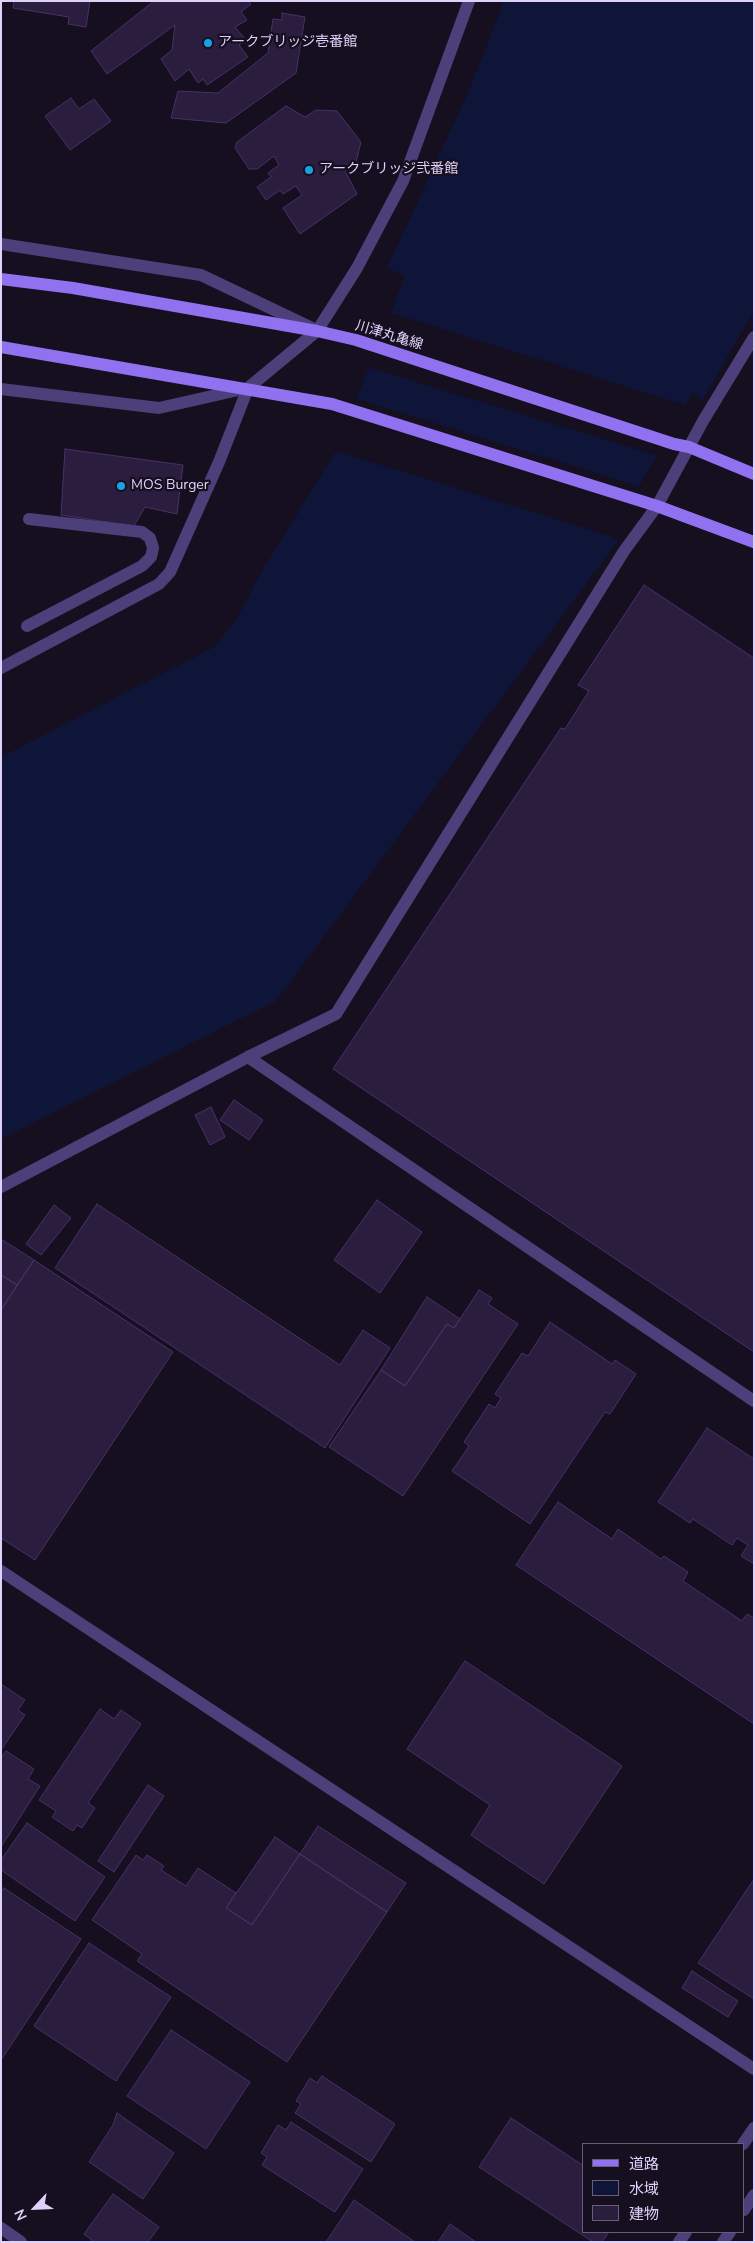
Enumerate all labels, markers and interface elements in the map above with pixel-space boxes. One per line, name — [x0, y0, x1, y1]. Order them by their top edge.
place label: アークブリッジ壱番館 — [218, 35, 357, 51]
marker: アークブリッジ壱番館 — [202, 37, 214, 49]
place label: アークブリッジ弐番館 — [319, 162, 458, 178]
marker: アークブリッジ弐番館 — [303, 164, 315, 176]
street label: 川津丸亀線 — [353, 318, 425, 354]
place label: MOS Burger — [131, 478, 209, 494]
marker: MOS Burger — [115, 480, 127, 492]
legend — [582, 2143, 745, 2233]
text: 道路 — [629, 2154, 659, 2174]
text: 水域 — [629, 2179, 659, 2199]
north arrow — [10, 2183, 60, 2233]
text: 建物 — [629, 2204, 659, 2224]
text: N — [10, 2206, 32, 2223]

